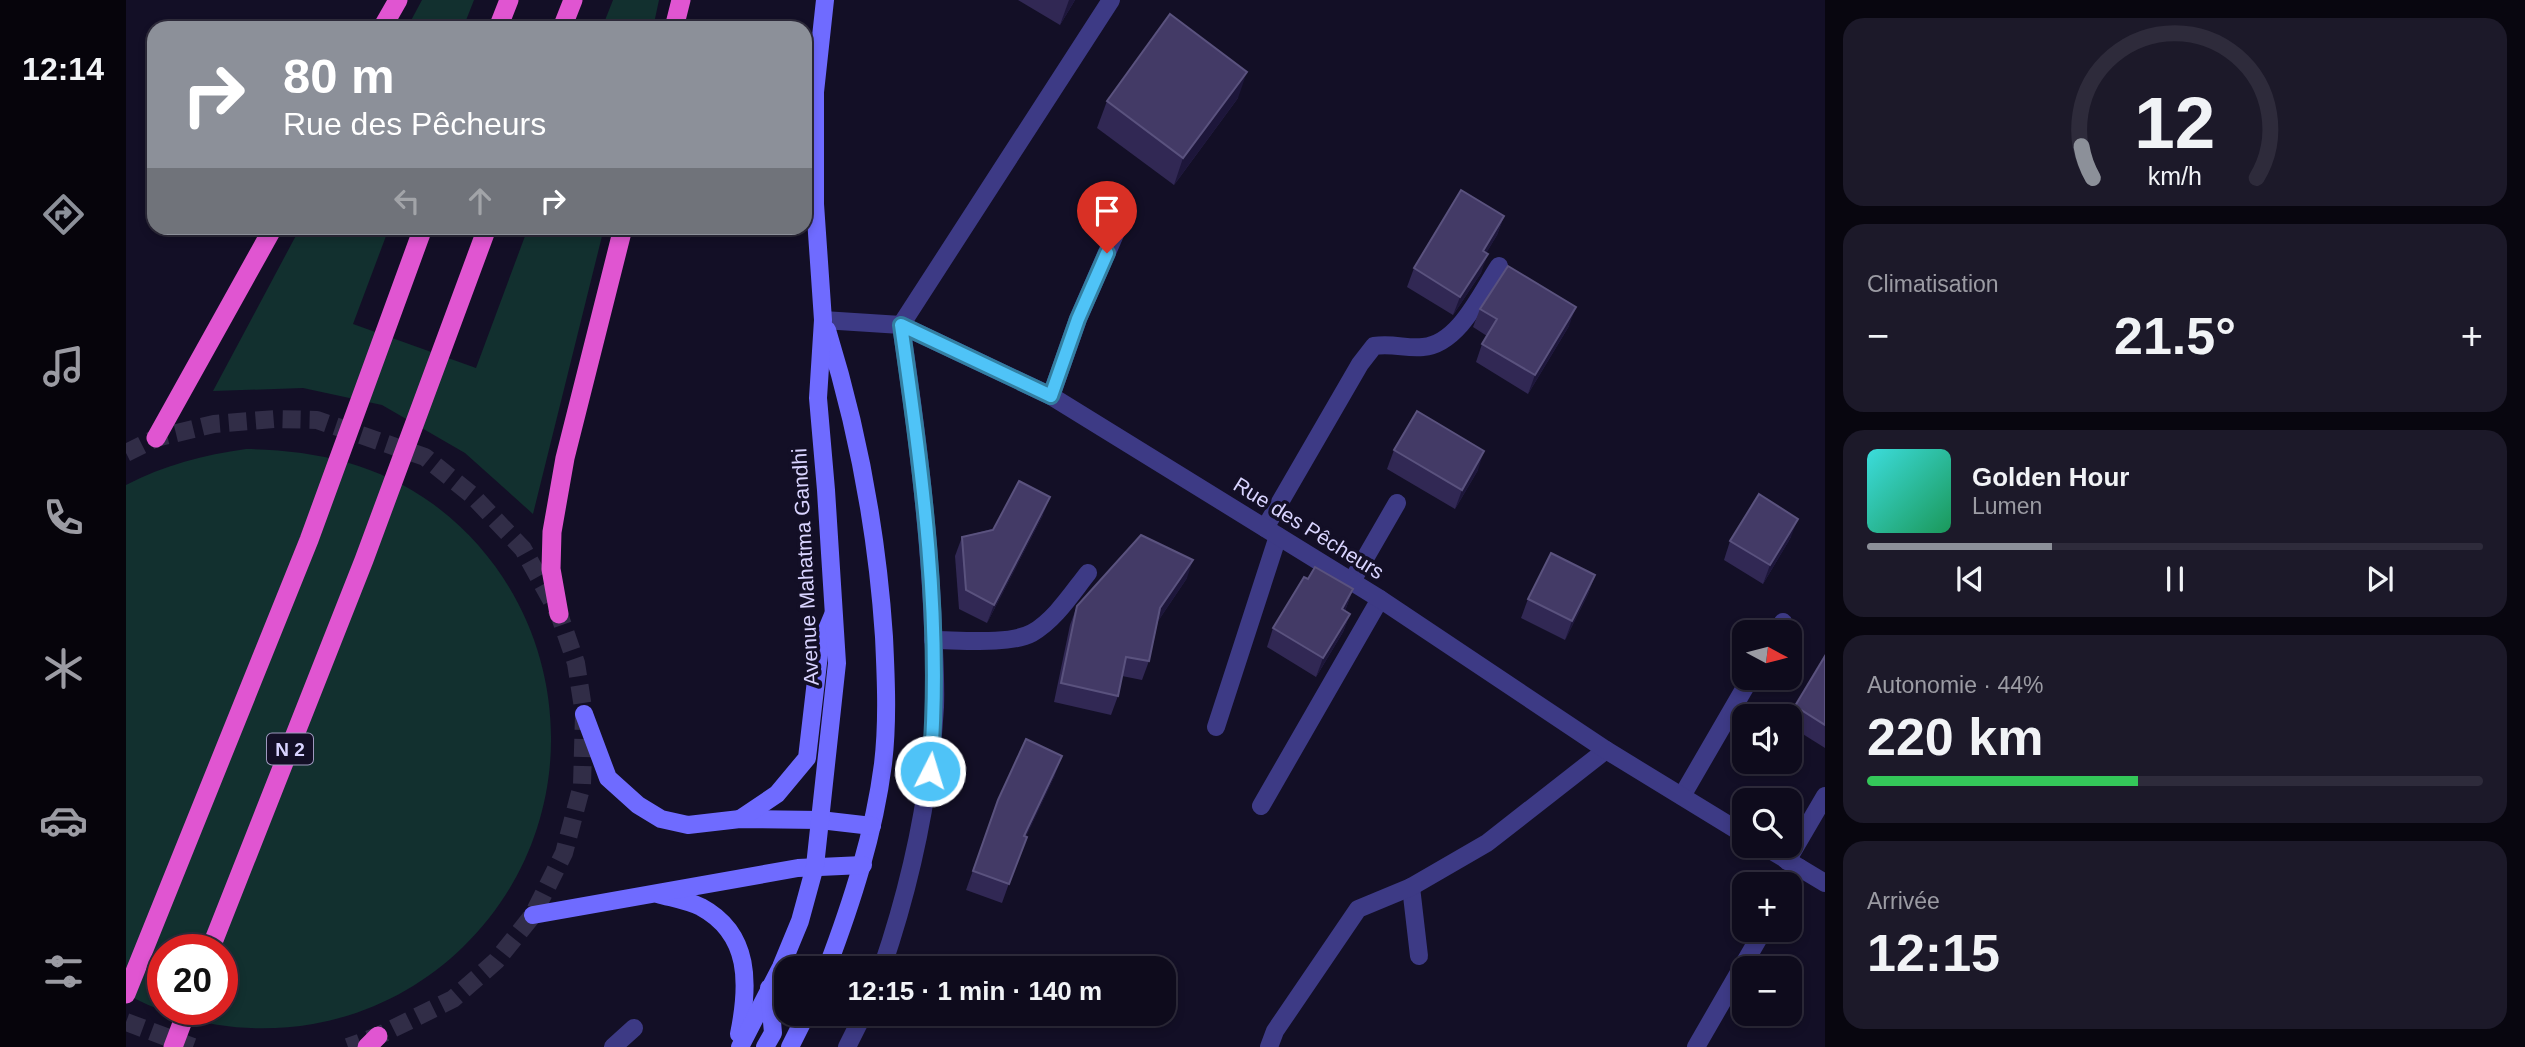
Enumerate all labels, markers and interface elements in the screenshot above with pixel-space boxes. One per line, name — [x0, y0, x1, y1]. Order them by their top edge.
icon: right — [168, 49, 259, 140]
text: 80 m — [283, 49, 395, 103]
text: 12:14 — [22, 51, 104, 87]
text: 12 — [2135, 82, 2215, 163]
text: Rue des Pêcheurs — [283, 106, 546, 142]
text: km/h — [2148, 162, 2202, 190]
pin — [1077, 181, 1137, 253]
icon: left — [388, 182, 426, 220]
icon: ahead — [461, 182, 499, 220]
icon: right — [534, 182, 572, 220]
icon: directions — [39, 190, 88, 239]
icon: arrive — [1088, 192, 1126, 230]
text: Climatisation — [1867, 271, 1999, 297]
text: 21.5° — [2114, 307, 2236, 365]
text: − — [1867, 315, 1889, 357]
text: + — [2461, 315, 2483, 357]
icon: music — [39, 342, 88, 391]
street label: Avenue Mahatma Gandhi — [787, 448, 823, 686]
text: Golden Hour — [1972, 462, 2129, 492]
street label: Rue des Pêcheurs — [1230, 472, 1388, 584]
icon: phone — [39, 493, 88, 542]
text: Lumen — [1972, 493, 2042, 519]
icon: previous — [1951, 560, 1989, 598]
icon: pause — [2156, 560, 2194, 598]
icon: next — [2361, 560, 2399, 598]
north arrow — [1732, 620, 1802, 690]
map controls — [1732, 620, 1802, 1026]
icon: climate — [39, 644, 88, 693]
text: Autonomie · 44% — [1867, 672, 2043, 698]
button: sound — [1732, 704, 1802, 774]
text: 220 km — [1867, 708, 2043, 766]
road number: N 2 — [267, 734, 313, 764]
position arrow — [893, 734, 967, 808]
button: search — [1732, 788, 1802, 858]
icon: car — [39, 796, 88, 845]
button: + — [1732, 872, 1802, 942]
text: Arrivée — [1867, 888, 1940, 914]
text: 12:15 — [1867, 924, 2000, 982]
speed limit sign: 20 — [147, 934, 238, 1025]
icon: filters — [39, 947, 88, 996]
button: − — [1732, 956, 1802, 1026]
text: 12:15 · 1 min · 140 m — [848, 976, 1102, 1006]

